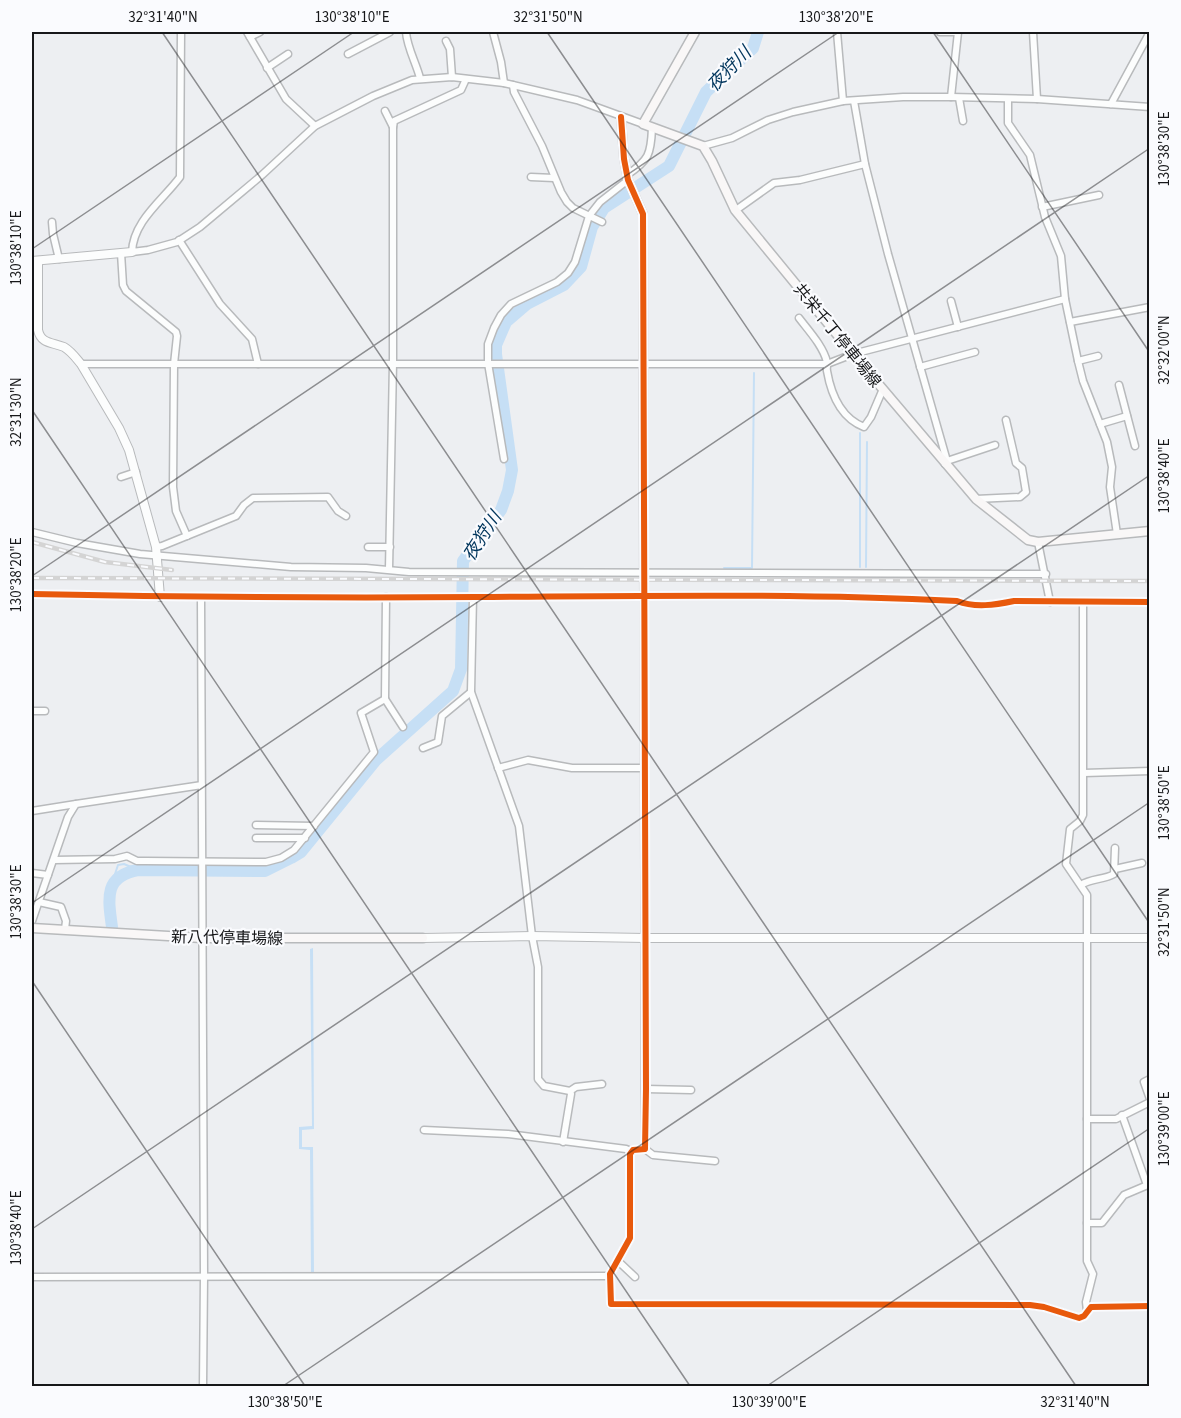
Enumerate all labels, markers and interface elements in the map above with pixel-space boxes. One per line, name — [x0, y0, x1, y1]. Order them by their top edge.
text: 32°31'40"N — [128, 7, 198, 28]
text: 130°38'10"E — [314, 7, 390, 28]
text: 32°31'50"N — [513, 7, 583, 28]
text: 130°38'20"E — [798, 7, 874, 28]
water label: 夜狩川 — [702, 40, 758, 97]
text: 130°38'30"E — [1154, 111, 1175, 187]
text: 130°38'10"E — [6, 210, 27, 286]
street label: 共栄千丁停車場線 — [788, 279, 886, 392]
text: 32°32'00"N — [1154, 315, 1175, 385]
text: 32°31'30"N — [6, 377, 27, 447]
text: 130°38'40"E — [1154, 438, 1175, 514]
water label: 夜狩川 — [457, 505, 509, 566]
text: 130°38'20"E — [6, 537, 27, 613]
text: 130°38'50"E — [1154, 765, 1175, 841]
text: 130°38'30"E — [6, 864, 27, 940]
text: 32°31'50"N — [1154, 887, 1175, 957]
street label: 新八代停車場線 — [171, 926, 283, 950]
text: 130°39'00"E — [1154, 1091, 1175, 1167]
text: 130°38'40"E — [6, 1190, 27, 1266]
text: 130°38'50"E — [247, 1392, 323, 1413]
text: 130°39'00"E — [731, 1392, 807, 1413]
text: 32°31'40"N — [1040, 1392, 1110, 1413]

